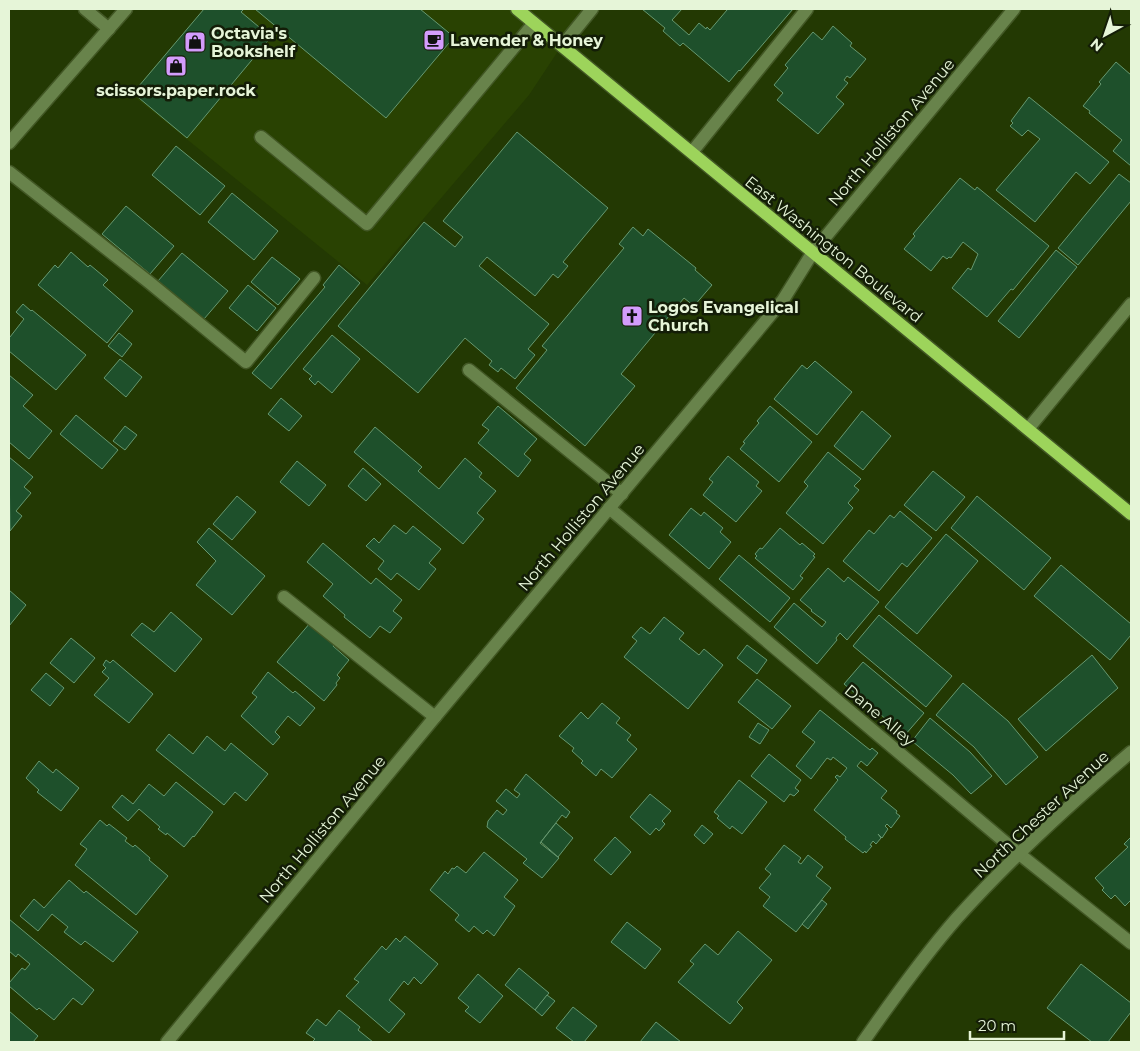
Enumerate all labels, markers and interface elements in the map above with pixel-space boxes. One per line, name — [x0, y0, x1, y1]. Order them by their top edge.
north arrow — [1080, 10, 1130, 60]
place label: Octavia's Bookshelf — [211, 24, 296, 61]
cafe icon: Lavender & Honey — [422, 28, 446, 52]
shop icon: Octavia's Bookshelf — [183, 30, 207, 54]
place label: Lavender & Honey — [450, 31, 603, 50]
text: N — [1087, 34, 1107, 55]
shop icon: scissors.paper.rock — [164, 54, 188, 78]
street label: North Holliston Avenue — [824, 55, 959, 210]
place label: scissors.paper.rock — [96, 81, 256, 100]
street label: East Washington Boulevard — [741, 172, 926, 327]
place label: Logos Evangelical Church — [648, 298, 799, 335]
church icon: Logos Evangelical Church — [620, 304, 644, 328]
street label: North Holliston Avenue — [514, 440, 649, 595]
street label: Dane Alley — [841, 681, 919, 750]
street label: North Chester Avenue — [970, 747, 1113, 882]
street label: North Holliston Avenue — [255, 752, 390, 907]
scale bar — [970, 1008, 1064, 1040]
text: 20 m — [978, 1016, 1016, 1035]

